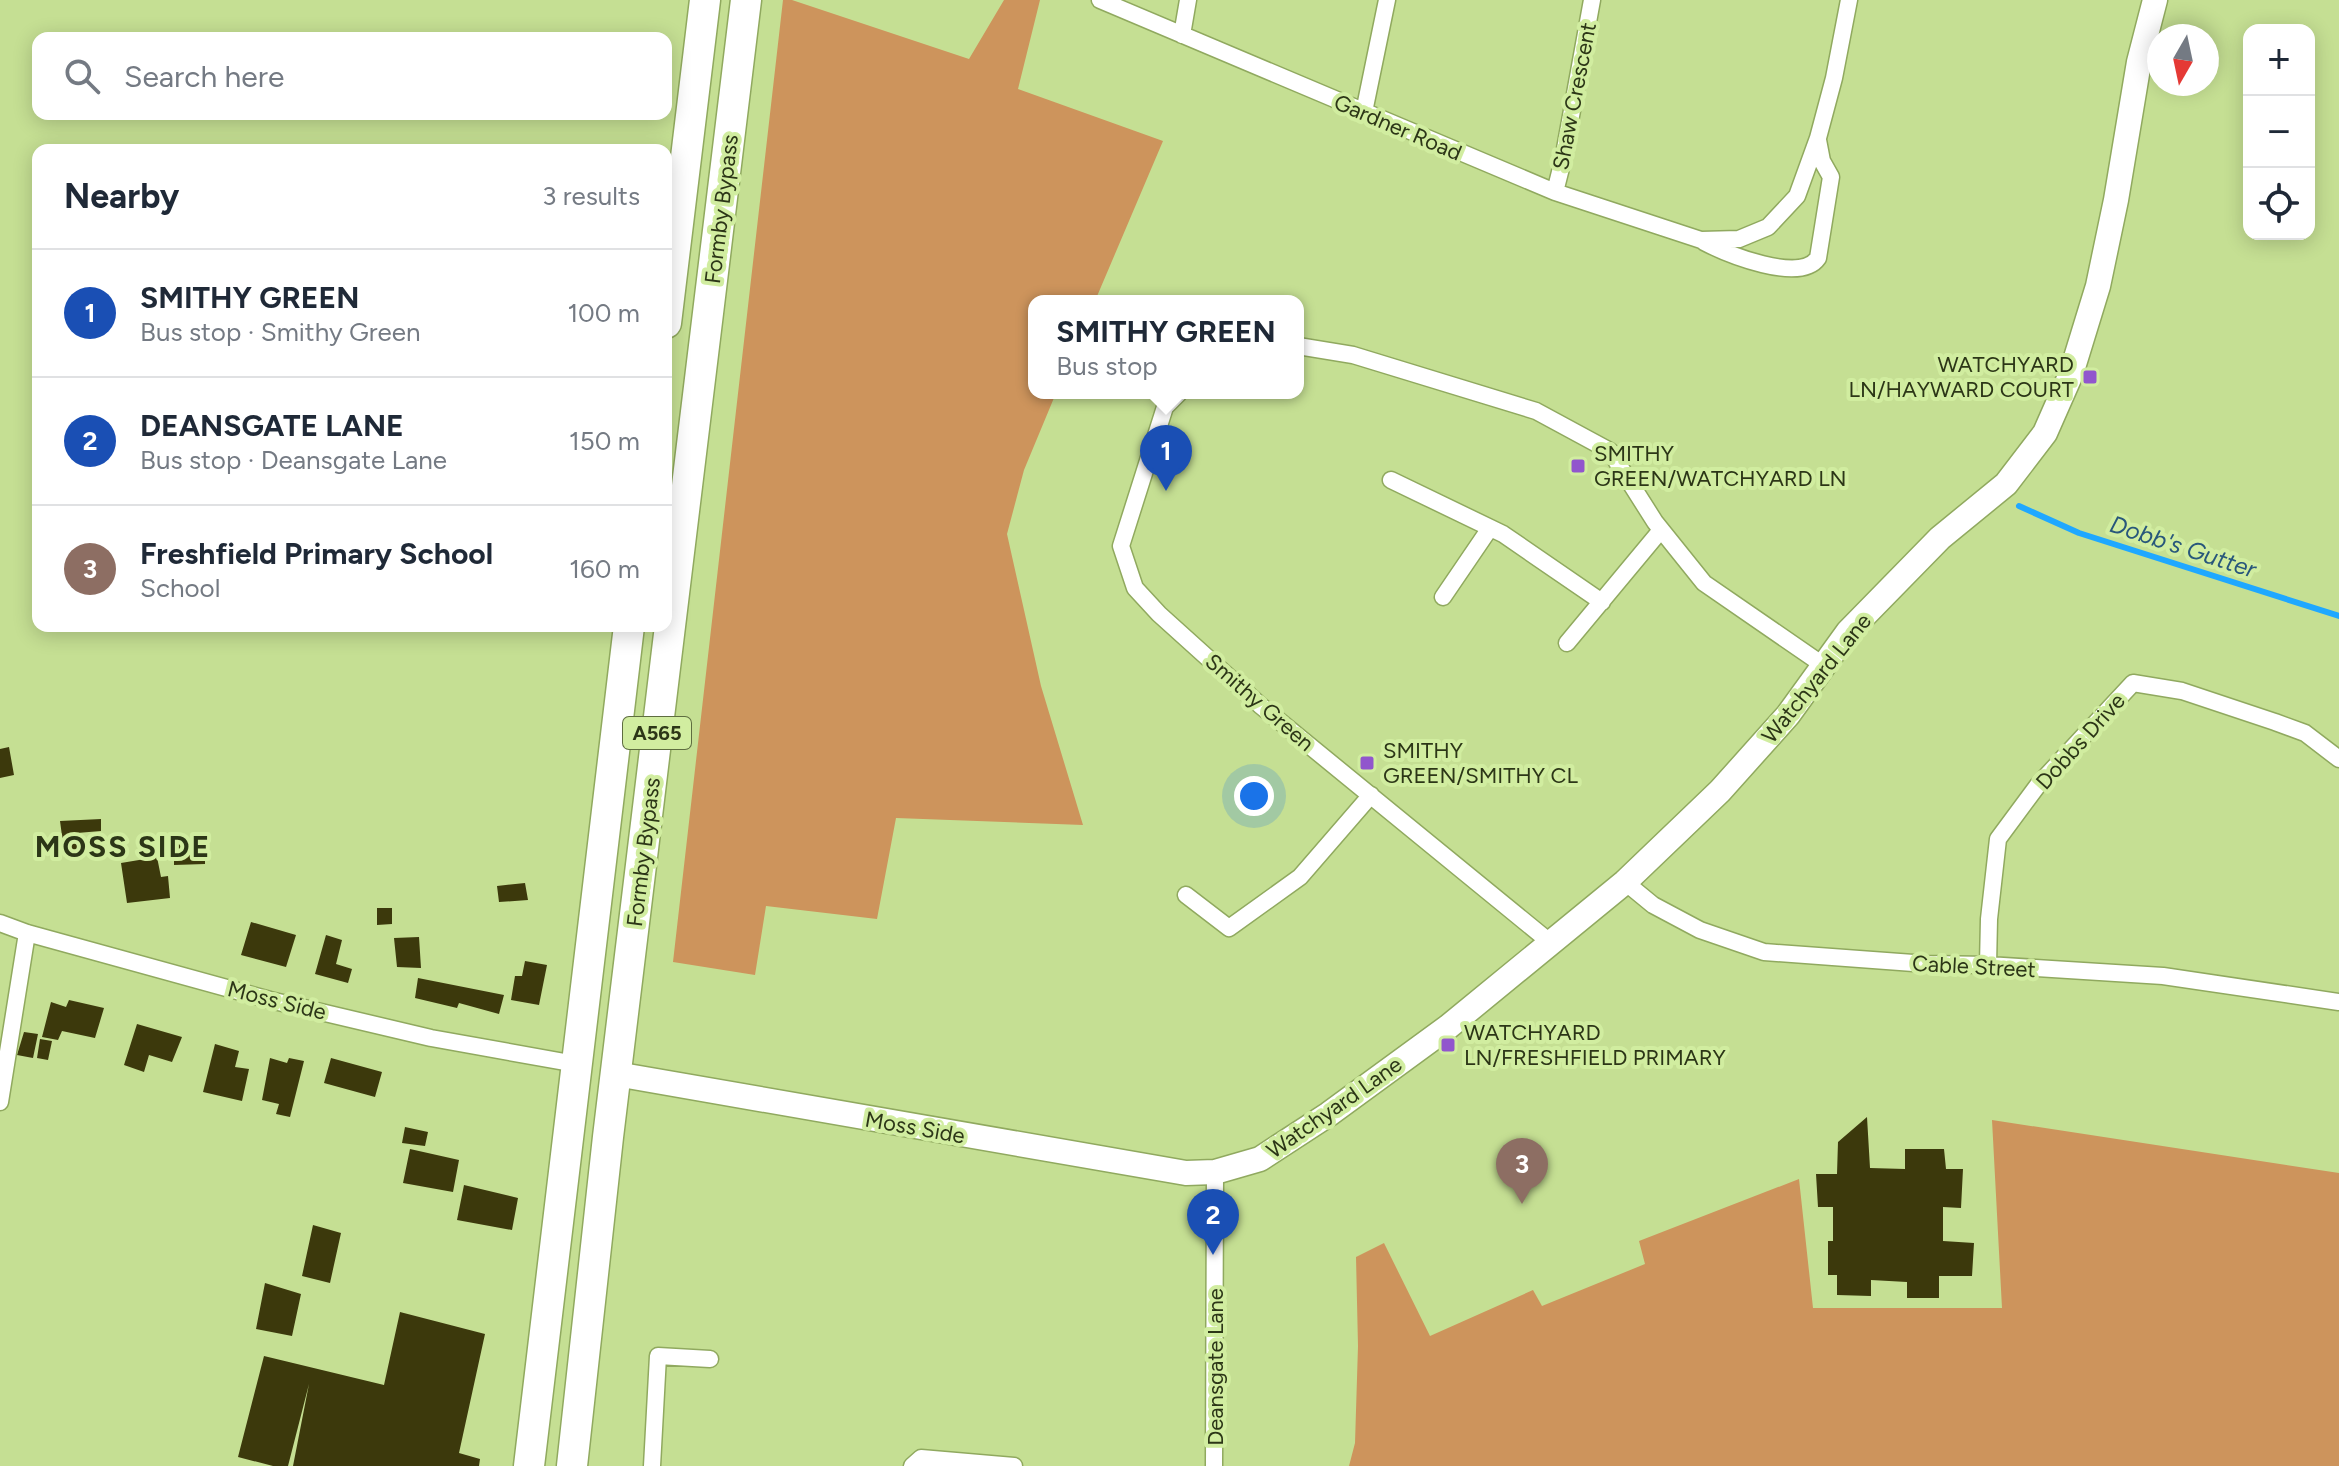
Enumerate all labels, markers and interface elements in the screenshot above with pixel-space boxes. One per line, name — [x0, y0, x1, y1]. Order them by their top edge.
street label: Shaw Crescent — [1547, 20, 1602, 172]
north arrow — [2147, 24, 2219, 96]
map controls — [2243, 24, 2315, 240]
button: + — [2243, 24, 2315, 96]
search box — [32, 32, 672, 120]
icon: search — [60, 54, 104, 98]
text: Search here — [124, 58, 284, 95]
street label: Gardner Road — [1330, 88, 1466, 166]
button: − — [2243, 96, 2315, 168]
street label: Formby Bypass — [699, 133, 744, 285]
button: locate — [2243, 168, 2315, 240]
text: Nearby — [64, 176, 179, 217]
text: 3 results — [542, 180, 640, 212]
text: SMITHY GREEN — [140, 279, 359, 316]
popup — [1028, 295, 1304, 399]
text: 1 — [85, 297, 95, 329]
text: 100 m — [567, 297, 640, 329]
text: SMITHY GREEN — [1056, 313, 1276, 350]
text: Bus stop · Smithy Green — [140, 316, 421, 348]
text: Bus stop — [1056, 350, 1158, 382]
place label: WATCHYARD LN/HAYWARD COURT — [1849, 351, 2074, 403]
marker: WATCHYARD LN/HAYWARD COURT — [2081, 368, 2099, 386]
text: DEANSGATE LANE — [140, 407, 404, 444]
text: 2 — [82, 425, 98, 457]
text: 150 m — [569, 425, 640, 457]
pin: 1 — [1140, 425, 1192, 491]
place label: SMITHY GREEN/WATCHYARD LN — [1594, 440, 1847, 492]
text: Bus stop · Deansgate Lane — [140, 444, 447, 476]
marker: SMITHY GREEN/WATCHYARD LN — [1569, 457, 1587, 475]
water label: Dobb's Gutter — [2106, 509, 2261, 584]
text: Freshfield Primary School — [140, 535, 493, 572]
text: 3 — [83, 553, 97, 585]
text: 160 m — [569, 553, 640, 585]
text: School — [140, 572, 220, 604]
street label: Watchyard Lane — [1756, 608, 1877, 749]
street label: Smithy Green — [1200, 648, 1320, 757]
street label: Dobbs Drive — [2030, 688, 2131, 795]
road number: A565 — [623, 717, 691, 749]
place label: SMITHY GREEN/SMITHY CL — [1383, 737, 1578, 789]
marker: SMITHY GREEN/SMITHY CL — [1358, 754, 1376, 772]
street label: Formby Bypass — [621, 776, 666, 928]
your location — [1234, 776, 1274, 816]
district label: MOSS SIDE — [35, 828, 211, 865]
street label: Cable Street — [1911, 950, 2037, 983]
street label: Moss Side — [225, 975, 329, 1026]
place label: WATCHYARD LN/FRESHFIELD PRIMARY — [1464, 1019, 1726, 1071]
marker: WATCHYARD LN/FRESHFIELD PRIMARY — [1439, 1036, 1457, 1054]
street label: Watchyard Lane — [1261, 1051, 1407, 1164]
street label: Moss Side — [863, 1105, 967, 1150]
pin: 3 — [1496, 1138, 1548, 1204]
pin: 2 — [1187, 1189, 1239, 1255]
street label: Deansgate Lane — [1202, 1288, 1229, 1446]

